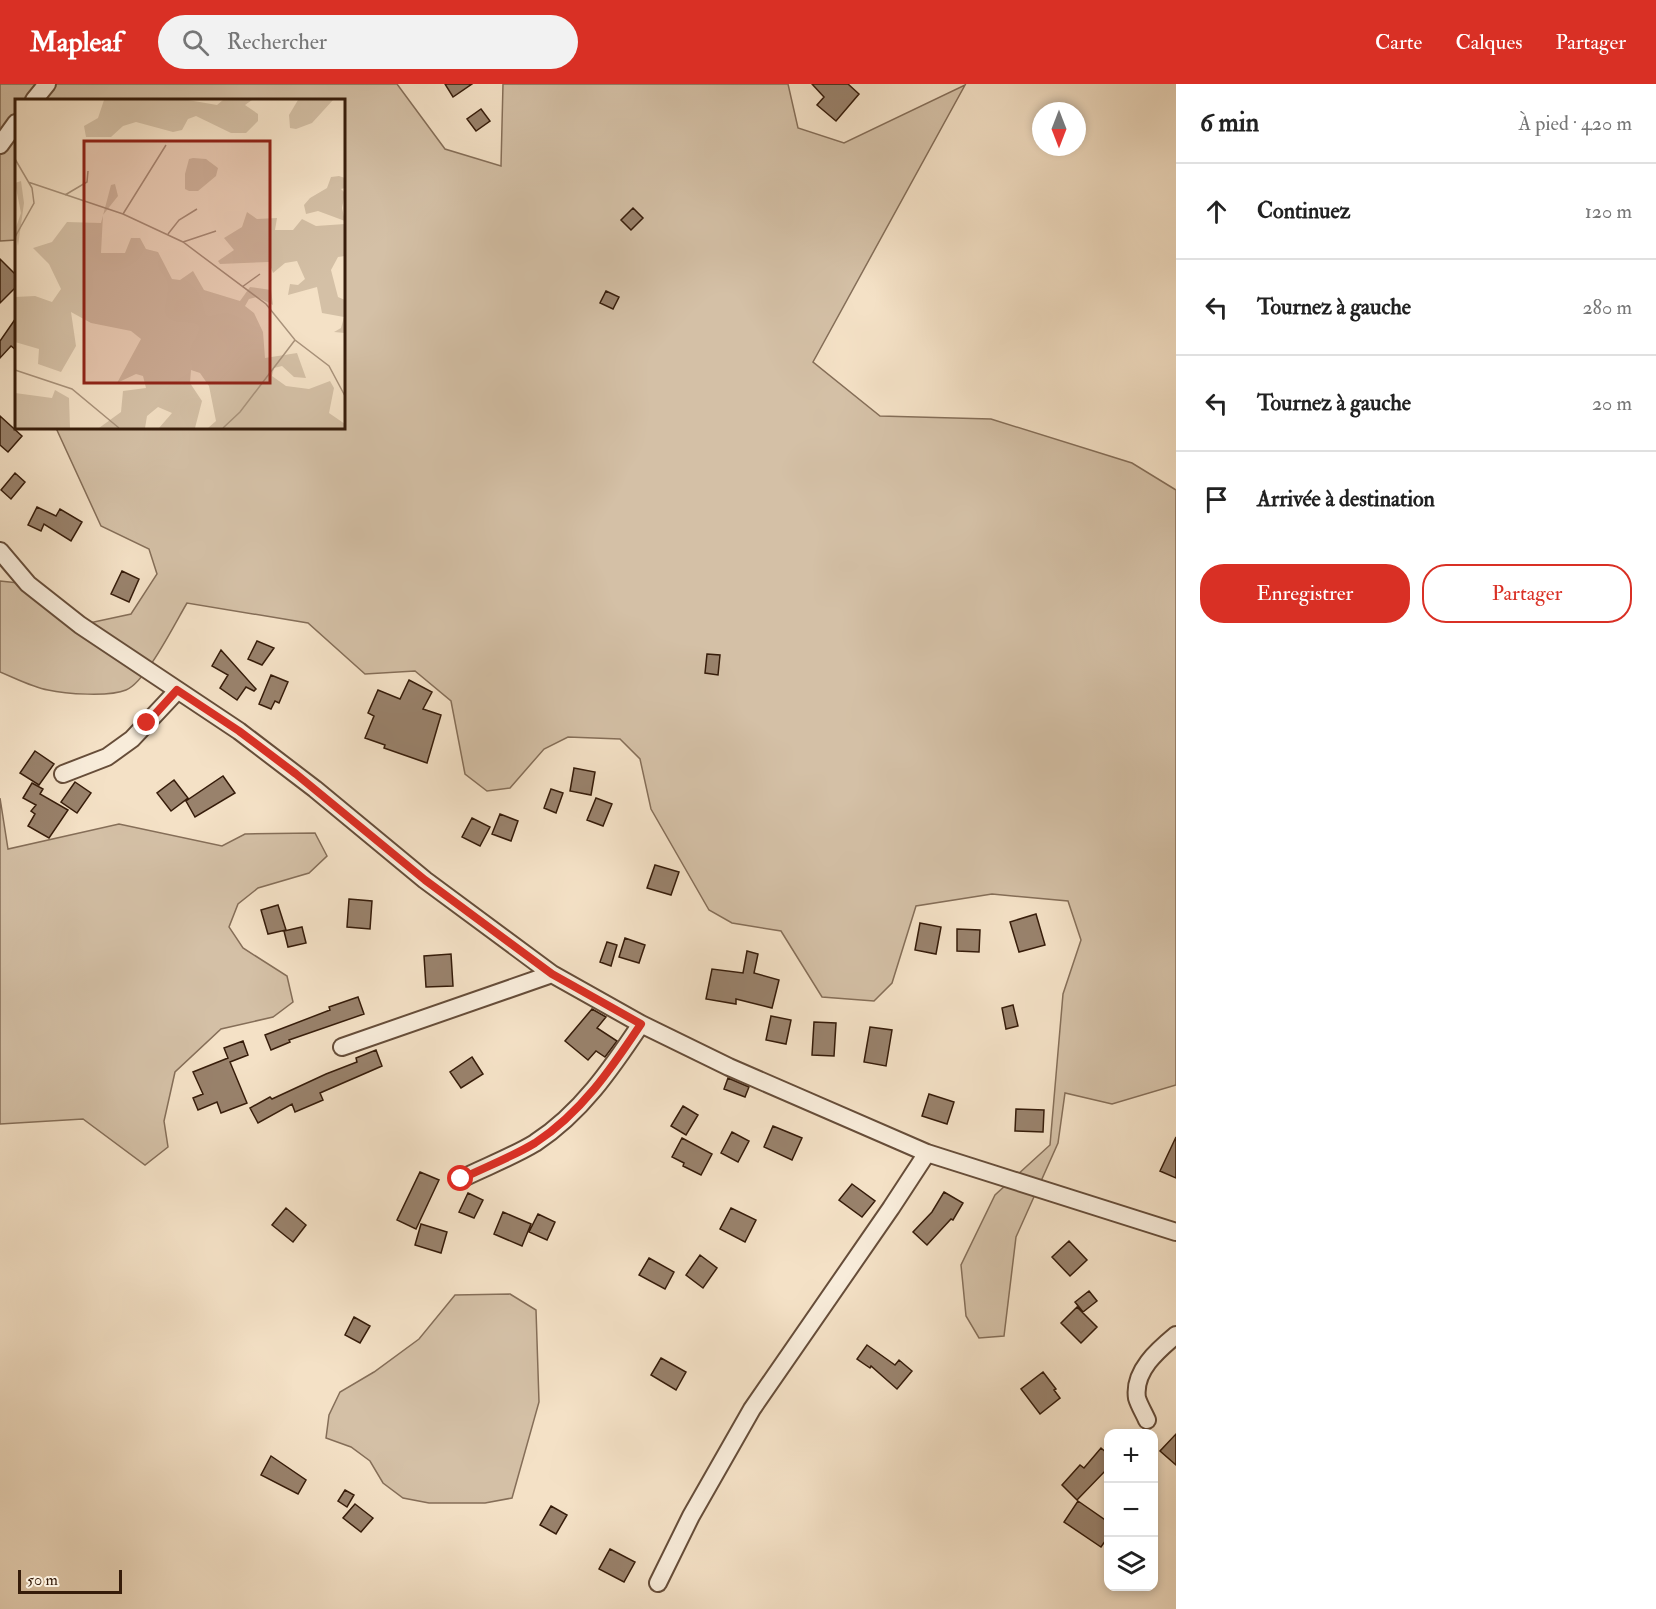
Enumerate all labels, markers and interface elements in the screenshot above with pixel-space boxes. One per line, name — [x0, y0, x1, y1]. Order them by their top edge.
search box — [158, 15, 578, 69]
text: Mapleaf — [30, 25, 122, 60]
icon: search — [179, 26, 212, 59]
text: Rechercher — [227, 28, 327, 56]
text: Carte — [1375, 29, 1422, 56]
text: Calques — [1455, 29, 1522, 56]
text: Partager — [1555, 29, 1626, 56]
inset map — [15, 99, 345, 429]
north arrow — [1032, 102, 1086, 156]
text: 6 min — [1200, 107, 1259, 139]
text: À pied · 420 m — [1518, 111, 1632, 136]
icon: ahead — [1200, 195, 1233, 228]
text: Continuez — [1257, 197, 1350, 225]
text: 120 m — [1585, 199, 1632, 224]
icon: left — [1200, 291, 1233, 324]
text: Tournez à gauche — [1257, 293, 1411, 321]
text: 280 m — [1582, 295, 1632, 320]
icon: left — [1200, 387, 1233, 420]
text: Tournez à gauche — [1257, 389, 1411, 417]
text: 20 m — [1592, 391, 1632, 416]
icon: arrive — [1200, 483, 1233, 516]
text: Arrivée à destination — [1257, 485, 1435, 513]
button: Enregistrer — [1200, 564, 1410, 623]
button: Partager — [1422, 564, 1632, 623]
route end — [133, 709, 159, 735]
route start — [447, 1165, 473, 1191]
map controls — [1104, 1429, 1158, 1591]
button: + — [1104, 1429, 1158, 1483]
button: − — [1104, 1483, 1158, 1537]
button: layers — [1104, 1537, 1158, 1591]
scale bar — [18, 1567, 122, 1594]
text: 50 m — [27, 1570, 58, 1590]

